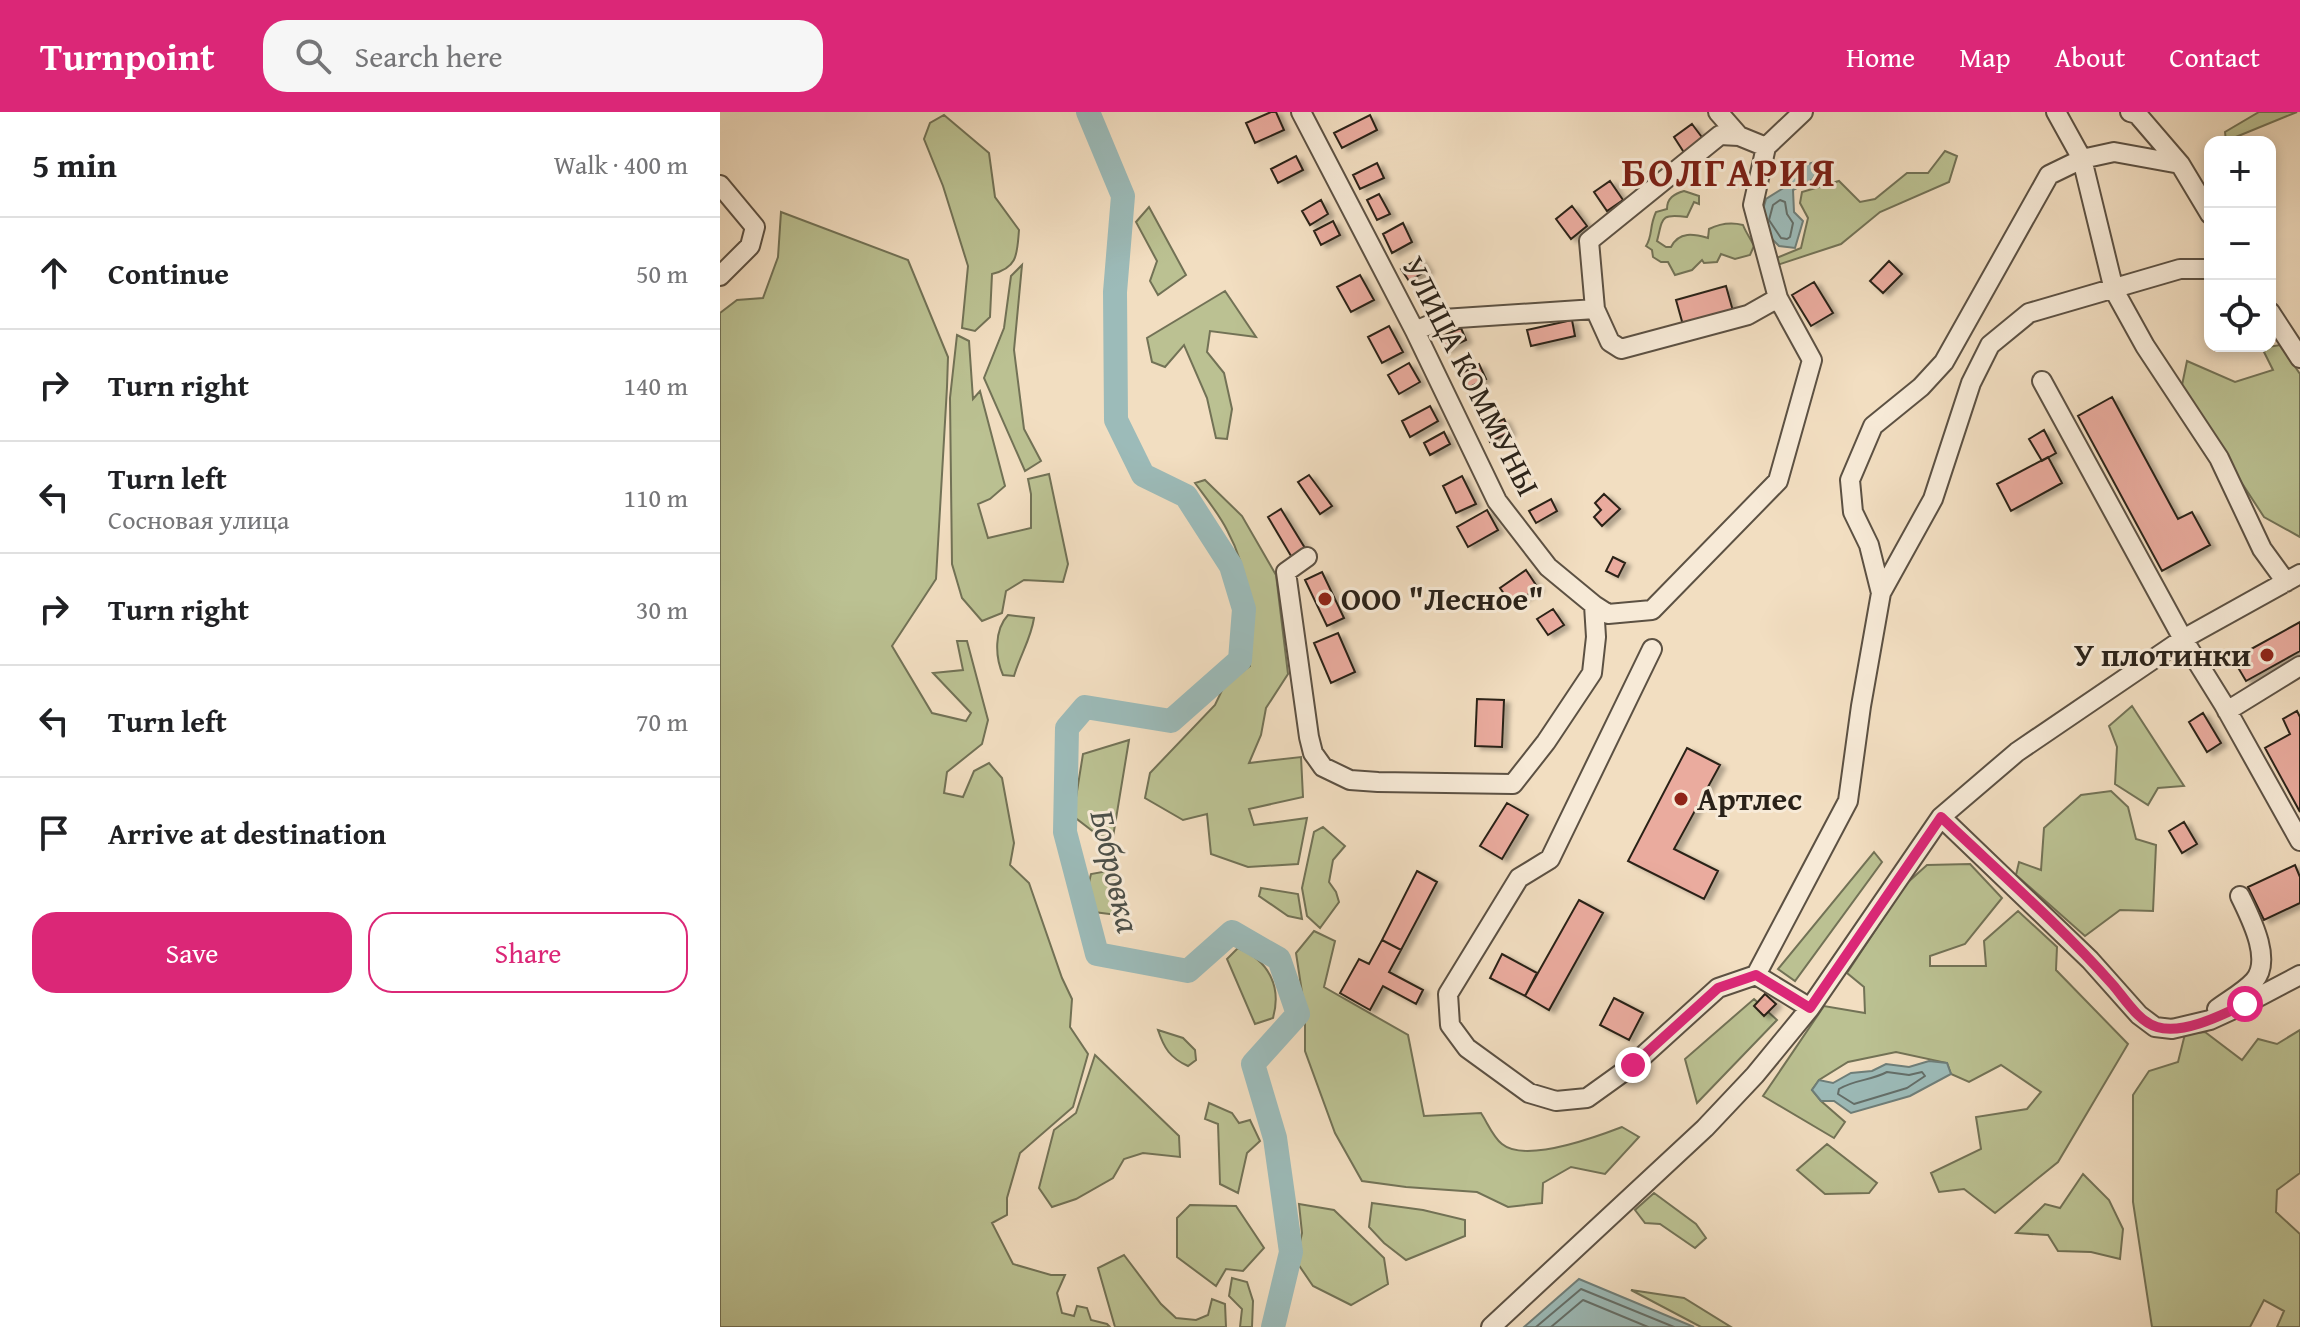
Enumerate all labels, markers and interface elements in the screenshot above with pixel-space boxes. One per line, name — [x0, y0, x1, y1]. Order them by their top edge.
search box — [263, 20, 823, 92]
text: Turnpoint — [40, 28, 215, 84]
icon: search — [291, 34, 335, 78]
text: Search here — [355, 34, 503, 78]
text: Home — [1846, 36, 1915, 77]
text: Map — [1959, 36, 2011, 77]
text: About — [2055, 36, 2125, 77]
text: Contact — [2169, 36, 2260, 77]
map controls — [2204, 136, 2276, 352]
button: + — [2204, 136, 2276, 208]
text: 5 min — [32, 140, 117, 189]
district label: БОЛГАРИЯ — [1622, 142, 1836, 201]
text: Walk · 400 m — [554, 145, 688, 184]
button: − — [2204, 208, 2276, 280]
street label: УЛИЦА КОММУНЫ — [1391, 248, 1552, 504]
icon: ahead — [32, 251, 76, 295]
text: Continue — [108, 251, 229, 295]
text: 50 m — [636, 254, 688, 293]
button: locate — [2204, 280, 2276, 352]
icon: right — [32, 363, 76, 407]
text: Turn right — [108, 363, 249, 407]
text: 140 m — [623, 366, 688, 405]
text: Turn left — [108, 456, 227, 500]
icon: left — [32, 475, 76, 519]
text: 110 m — [623, 478, 688, 517]
text: Сосновая улица — [108, 500, 289, 539]
place label: ООО "Лесное" — [1341, 575, 1544, 622]
icon: right — [32, 587, 76, 631]
text: Turn right — [108, 587, 249, 631]
text: 30 m — [636, 590, 688, 629]
marker: ООО "Лесное" — [1316, 590, 1334, 608]
place label: У плотинки — [2074, 631, 2251, 678]
marker: У плотинки — [2258, 646, 2276, 664]
icon: left — [32, 699, 76, 743]
text: Turn left — [108, 699, 227, 743]
text: 70 m — [636, 702, 688, 741]
place label: Артлес — [1697, 775, 1802, 822]
marker: Артлес — [1672, 790, 1690, 808]
water label: Бобровка — [1079, 805, 1154, 937]
icon: arrive — [32, 811, 76, 855]
text: Arrive at destination — [108, 811, 386, 855]
button: Save — [32, 912, 352, 993]
button: Share — [368, 912, 688, 993]
route start — [2227, 986, 2263, 1022]
route end — [1615, 1047, 1651, 1083]

